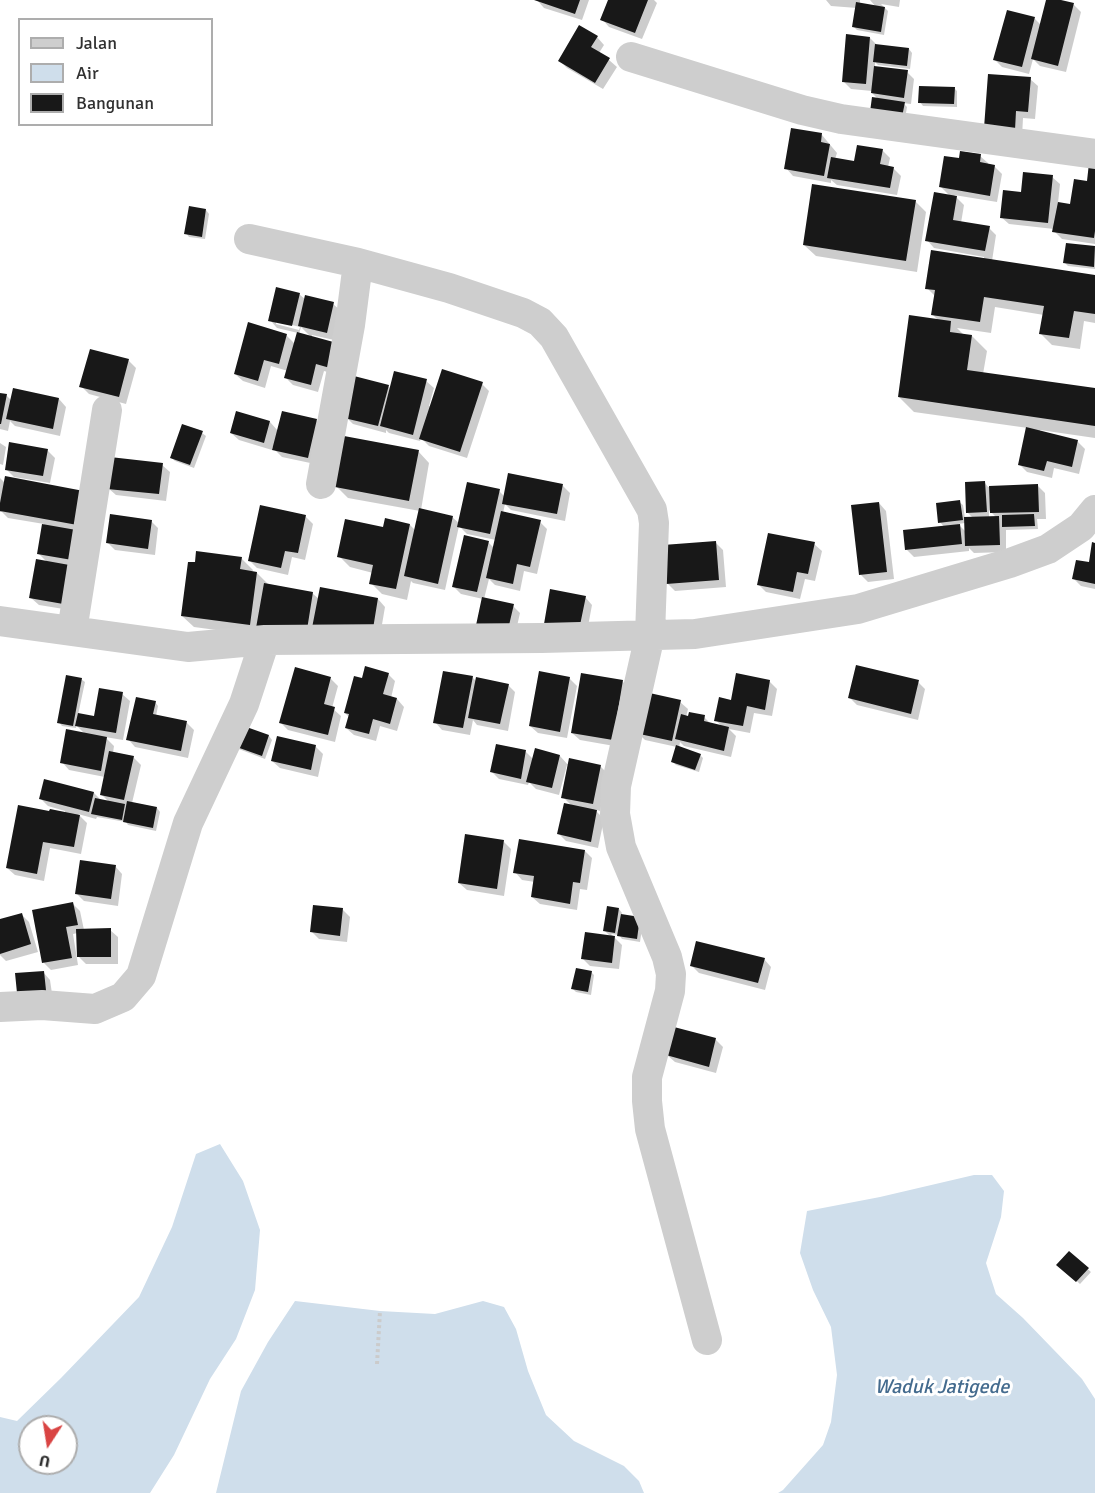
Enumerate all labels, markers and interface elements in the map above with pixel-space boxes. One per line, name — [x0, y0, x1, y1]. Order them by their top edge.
legend — [18, 18, 213, 126]
text: Jalan — [76, 32, 117, 54]
text: Air — [76, 62, 99, 84]
text: Bangunan — [76, 92, 154, 114]
water label: Waduk Jatigede — [875, 1376, 1009, 1400]
north arrow — [18, 1415, 78, 1475]
text: U — [37, 1450, 52, 1472]

